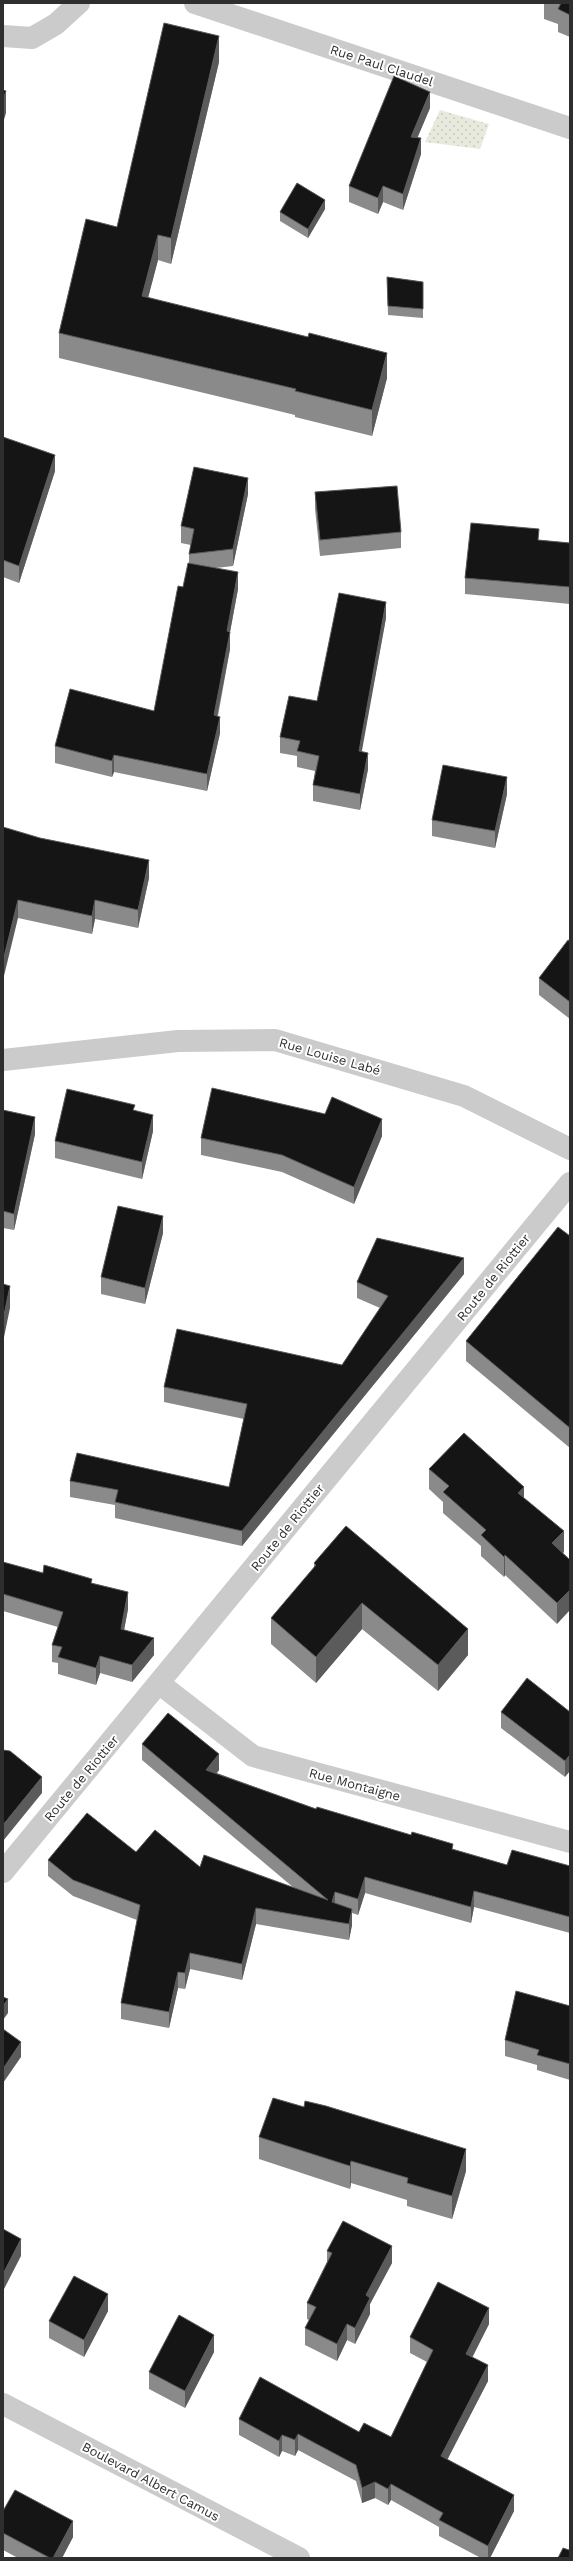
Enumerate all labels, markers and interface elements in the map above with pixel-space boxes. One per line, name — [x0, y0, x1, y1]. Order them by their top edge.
street label: Rue Paul Claudel — [328, 42, 435, 89]
street label: Rue Louise Labé — [277, 1035, 382, 1078]
street label: Route de Riottier — [454, 1231, 533, 1324]
street label: Route de Riottier — [248, 1481, 327, 1574]
street label: Route de Riottier — [41, 1732, 122, 1824]
street label: Rue Montaigne — [308, 1765, 402, 1804]
street label: Boulevard Albert Camus — [80, 2439, 222, 2524]

